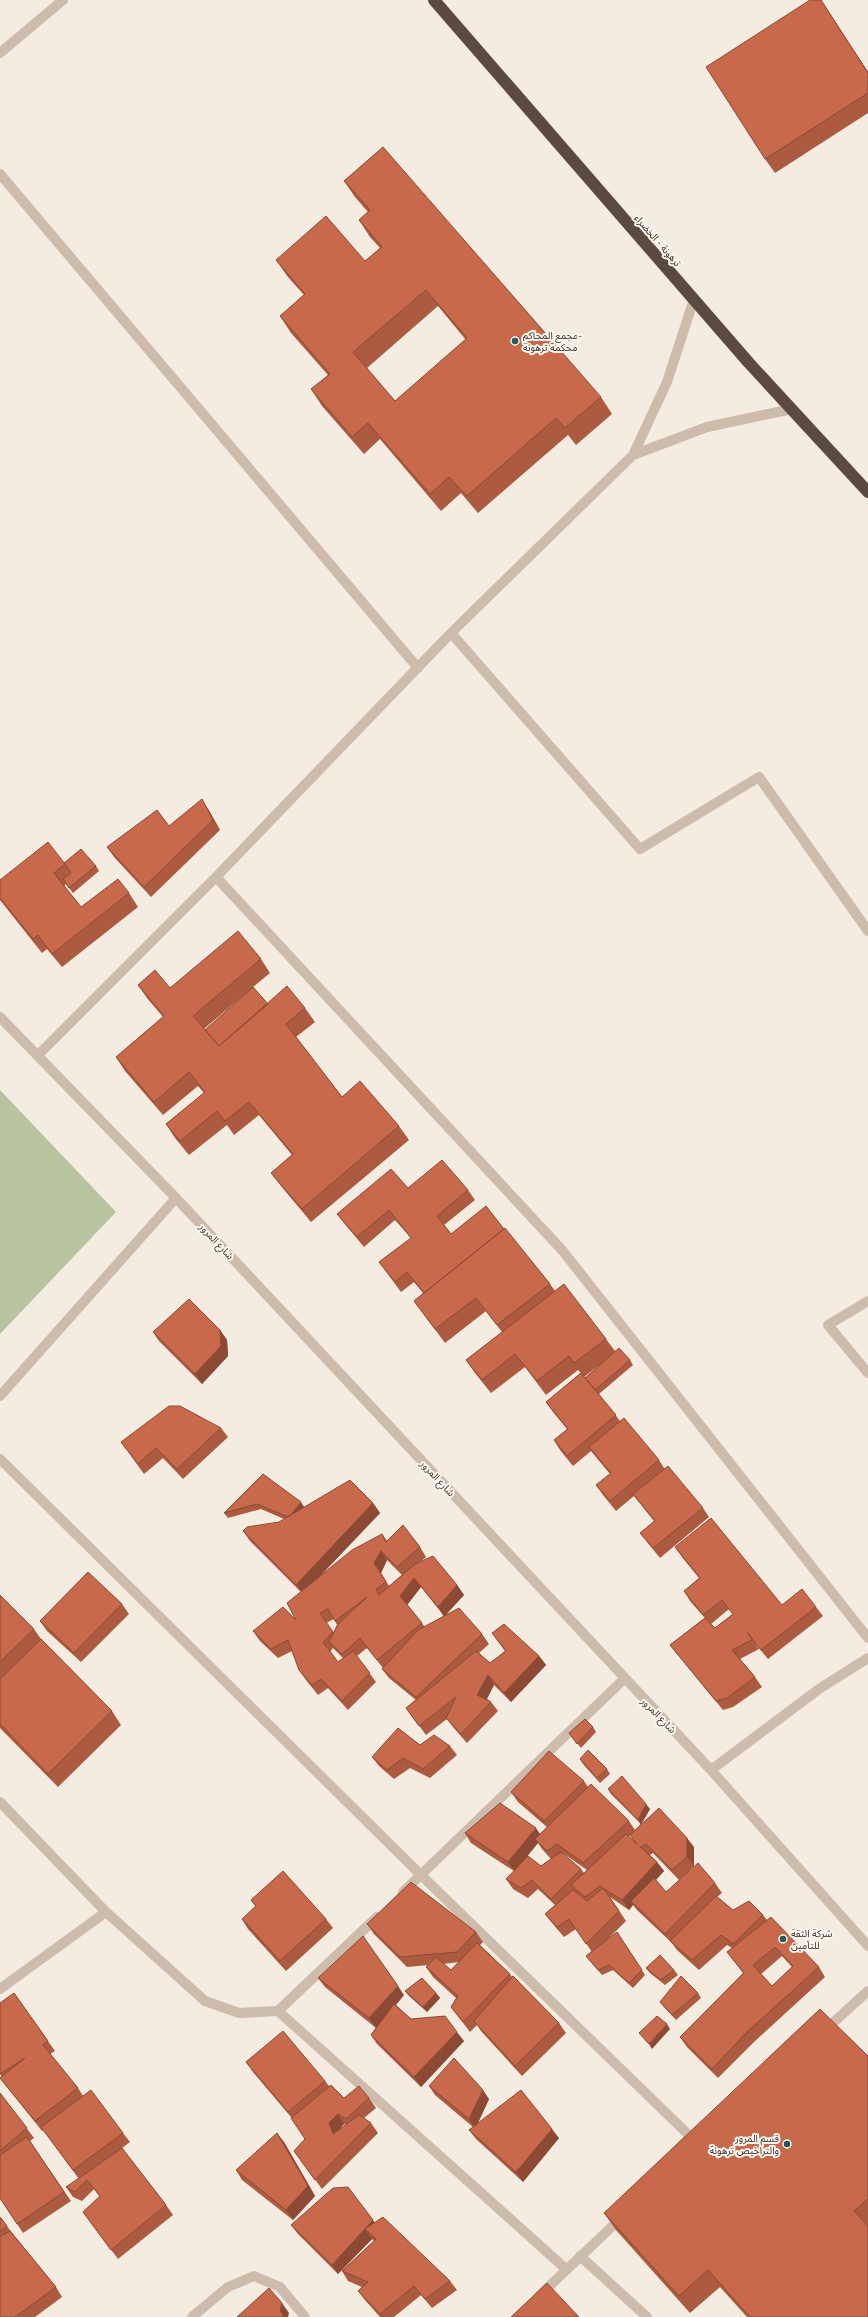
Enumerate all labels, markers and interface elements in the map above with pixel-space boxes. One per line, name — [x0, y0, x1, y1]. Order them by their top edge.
street label: ترهونة - الخضراء — [631, 212, 683, 269]
place label: مجمع المحاكم- محكمة ترهونة — [523, 330, 582, 354]
marker: مجمع المحاكم- محكمة ترهونة — [510, 336, 520, 346]
street label: شارع المرور — [195, 1220, 236, 1263]
street label: شارع المرور — [416, 1457, 457, 1500]
street label: شارع المرور — [637, 1695, 678, 1737]
place label: شركة الثقة للتأمين — [791, 1928, 833, 1951]
marker: شركة الثقة للتأمين — [778, 1934, 788, 1944]
place label: قسم المرور والتراخيص ترهونة — [709, 2133, 780, 2157]
marker: قسم المرور والتراخيص ترهونة — [782, 2139, 792, 2149]

